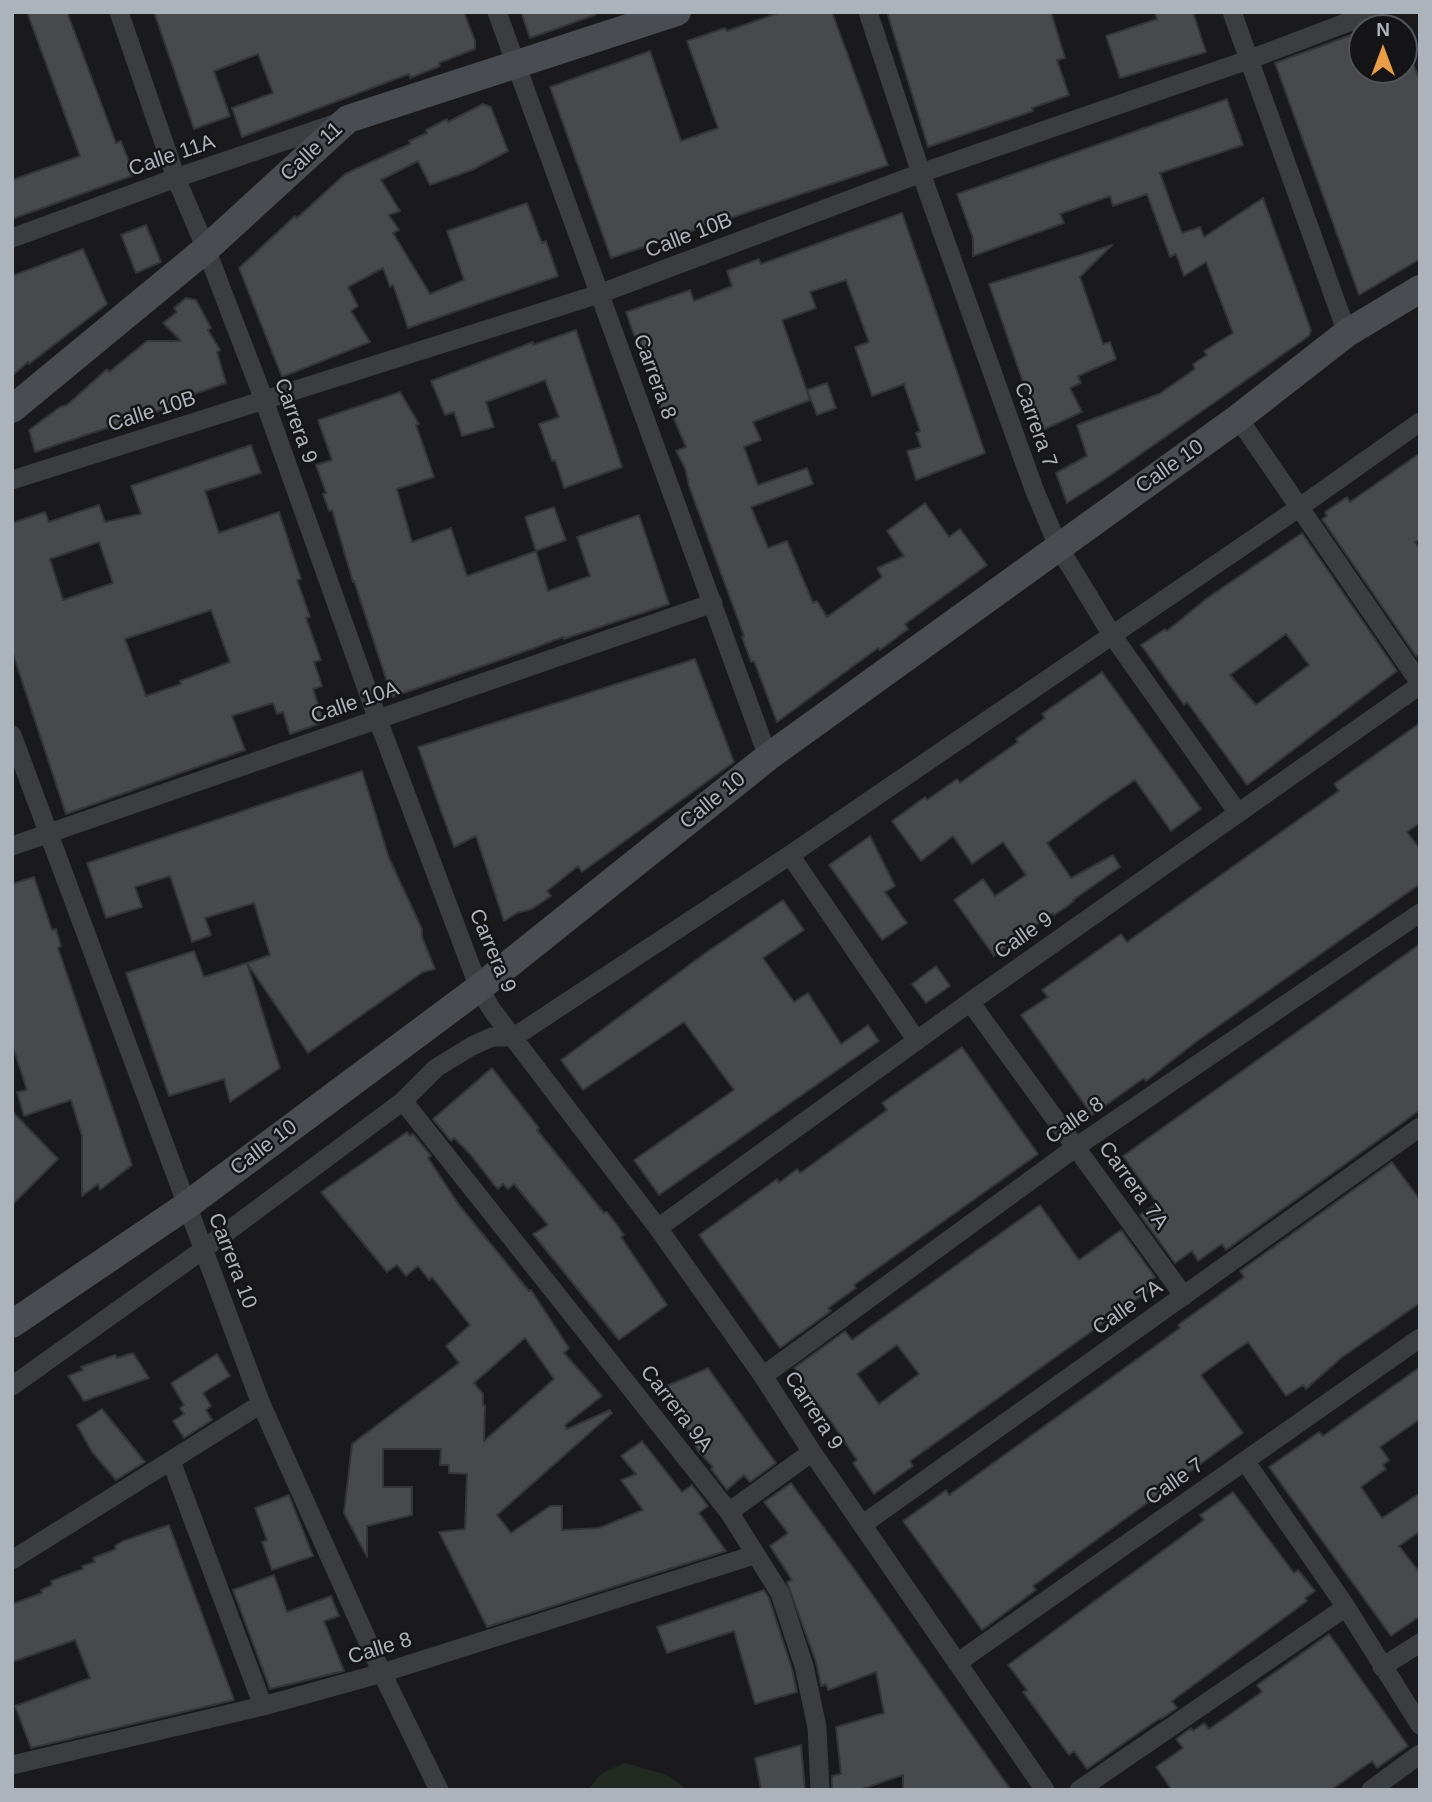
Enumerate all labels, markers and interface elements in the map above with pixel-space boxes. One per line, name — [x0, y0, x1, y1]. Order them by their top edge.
north arrow — [1348, 14, 1418, 84]
text: N — [1376, 19, 1390, 40]
street label: Calle 11 — [276, 117, 348, 187]
street label: Calle 11A — [126, 130, 218, 182]
street label: Calle 10B — [642, 208, 736, 264]
street label: Carrera 8 — [627, 331, 681, 423]
street label: Carrera 9 — [268, 375, 322, 467]
street label: Carrera 7 — [1008, 379, 1062, 471]
street label: Calle 10B — [105, 386, 199, 438]
street label: Calle 10 — [1131, 435, 1209, 499]
street label: Calle 10A — [308, 676, 402, 730]
street label: Calle 10 — [675, 767, 751, 835]
street label: Carrera 9 — [463, 905, 521, 997]
street label: Calle 9 — [990, 907, 1058, 965]
street label: Calle 8 — [1041, 1092, 1109, 1150]
street label: Calle 10 — [226, 1115, 302, 1181]
street label: Carrera 7A — [1093, 1137, 1173, 1235]
street label: Carrera 10 — [202, 1210, 262, 1312]
street label: Calle 7A — [1088, 1275, 1168, 1341]
street label: Carrera 9A — [634, 1361, 718, 1457]
street label: Carrera 9 — [778, 1367, 848, 1455]
street label: Calle 7 — [1141, 1453, 1209, 1511]
street label: Calle 8 — [345, 1627, 415, 1671]

